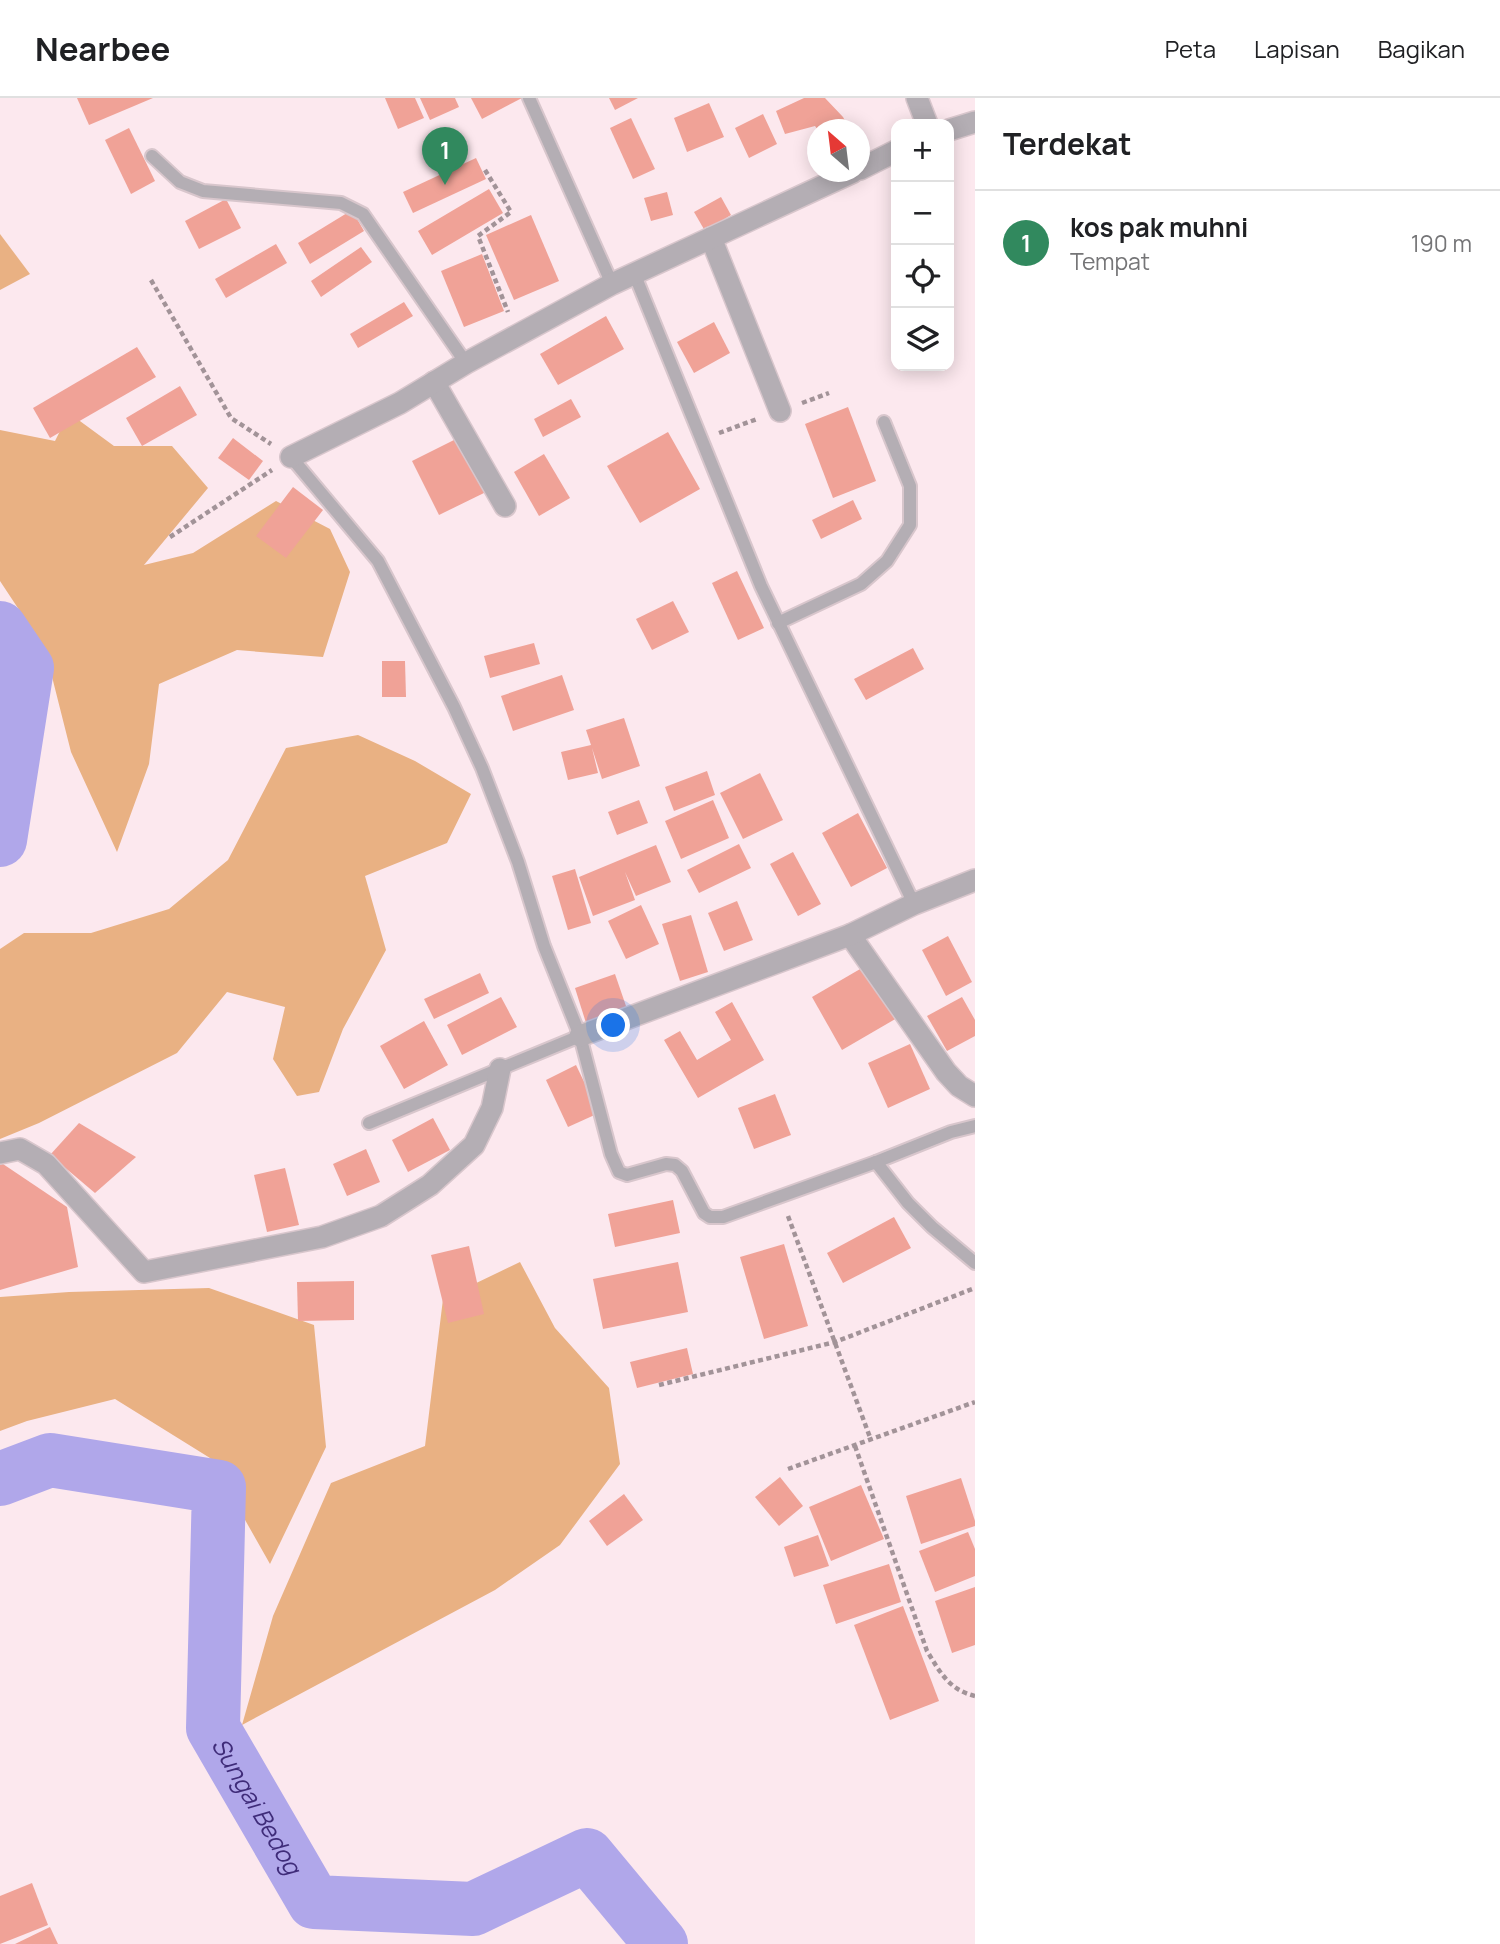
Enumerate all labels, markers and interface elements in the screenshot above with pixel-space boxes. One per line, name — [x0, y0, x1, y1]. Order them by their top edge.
text: Nearbee — [35, 26, 170, 71]
text: Peta — [1165, 32, 1216, 65]
text: Lapisan — [1254, 32, 1340, 65]
text: Bagikan — [1378, 32, 1465, 65]
north arrow — [807, 119, 870, 182]
map controls — [891, 119, 954, 371]
button: + — [891, 119, 954, 182]
text: Terdekat — [1003, 123, 1132, 164]
pin: 1 — [422, 127, 468, 185]
button: − — [891, 182, 954, 245]
text: kos pak muhni — [1070, 209, 1248, 245]
text: 1 — [1021, 227, 1031, 259]
text: 190 m — [1411, 227, 1472, 259]
button: locate — [891, 245, 954, 308]
text: Tempat — [1070, 245, 1150, 277]
button: layers — [891, 308, 954, 371]
your location — [596, 1008, 630, 1042]
water label: Sungai Bedog — [205, 1731, 311, 1881]

